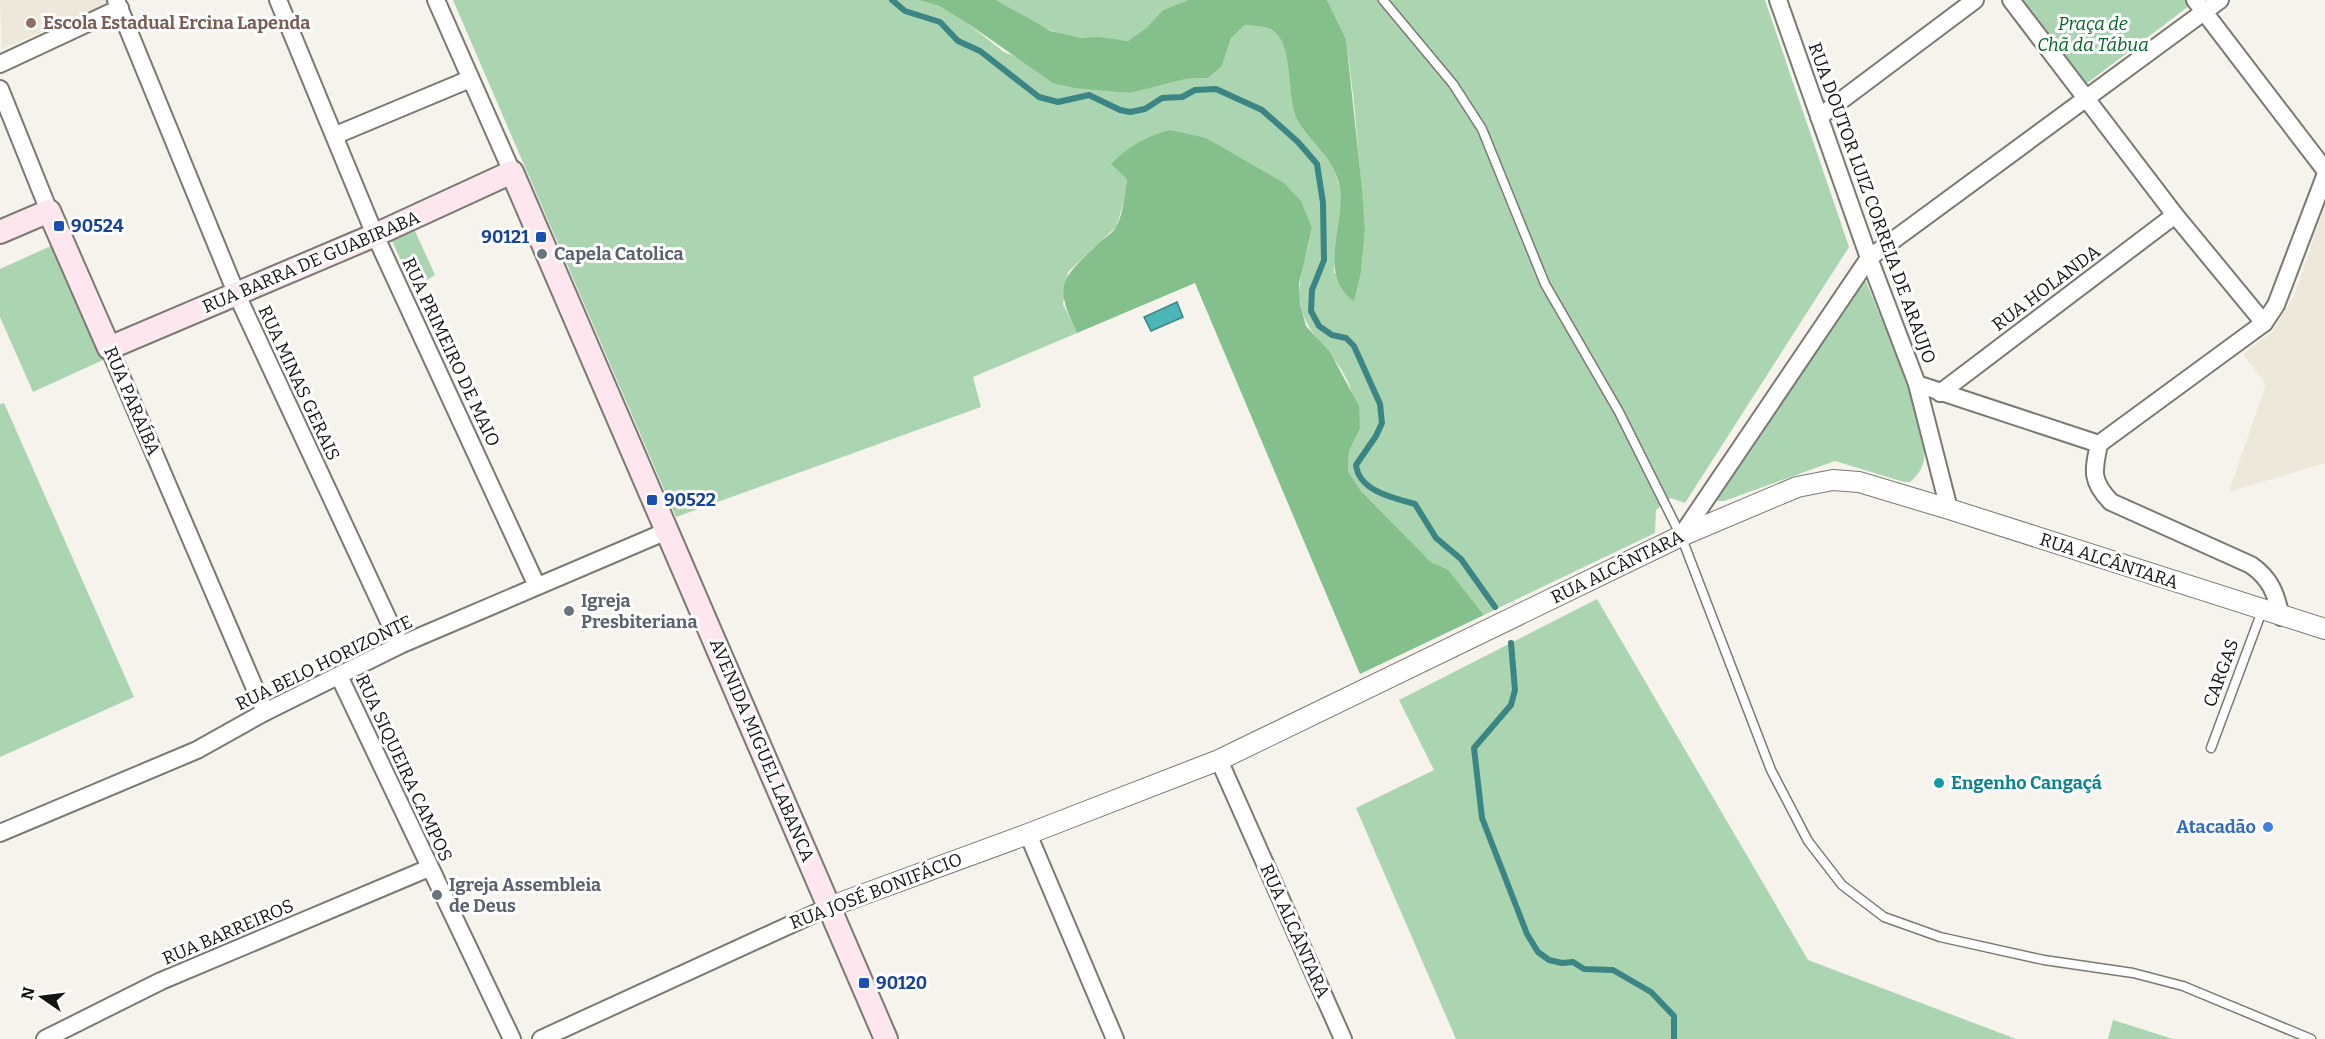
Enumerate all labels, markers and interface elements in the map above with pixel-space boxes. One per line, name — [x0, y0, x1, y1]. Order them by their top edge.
place label: Escola Estadual Ercina Lapenda — [43, 12, 310, 34]
park label: Praça de Chã da Tábua — [2037, 13, 2149, 56]
marker: Escola Estadual Ercina Lapenda — [24, 16, 38, 30]
street label: RUA DOUTOR LUIZ CORREIA DE ARAUJO — [1804, 40, 1940, 366]
street label: RUA BARRA DE GUABIRABA — [199, 206, 423, 318]
place label: 90524 — [71, 215, 124, 237]
marker: 90524 — [52, 219, 66, 233]
place label: 90121 — [481, 226, 529, 248]
marker: 90121 — [534, 230, 548, 244]
street label: RUA HOLANDA — [1988, 240, 2105, 336]
place label: Capela Catolica — [554, 243, 684, 265]
marker: Capela Catolica — [535, 247, 549, 261]
street label: RUA PRIMEIRO DE MAIO — [397, 254, 505, 450]
street label: RUA MINAS GERAIS — [253, 302, 345, 464]
street label: RUA PARAÍBA — [99, 343, 166, 459]
place label: 90522 — [664, 489, 716, 511]
marker: 90522 — [645, 493, 659, 507]
street label: RUA ALCÂNTARA — [1547, 525, 1687, 609]
street label: RUA ALCÂNTARA — [2037, 528, 2181, 594]
place label: Igreja Presbiteriana — [581, 590, 698, 633]
marker: Igreja Presbiteriana — [562, 604, 576, 618]
street label: RUA BELO HORIZONTE — [232, 611, 416, 715]
street label: AVENIDA MIGUEL LABANCA — [705, 635, 819, 865]
street label: CARGAS — [2199, 636, 2243, 710]
street label: RUA SIQUEIRA CAMPOS — [351, 671, 457, 865]
place label: Engenho Cangaçá — [1951, 772, 2102, 794]
marker: Engenho Cangaçá — [1932, 776, 1946, 790]
place label: Atacadão — [2176, 816, 2256, 838]
marker: Atacadão — [2261, 820, 2275, 834]
street label: RUA JOSÉ BONIFÁCIO — [786, 847, 965, 934]
street label: RUA ALCÂNTARA — [1256, 860, 1335, 1002]
place label: Igreja Assembleia de Deus — [449, 874, 601, 917]
marker: Igreja Assembleia de Deus — [430, 888, 444, 902]
street label: RUA BARREIROS — [159, 894, 297, 970]
north arrow — [12, 967, 72, 1027]
place label: 90120 — [876, 972, 927, 994]
marker: 90120 — [857, 976, 871, 990]
text: N — [17, 985, 39, 1002]

